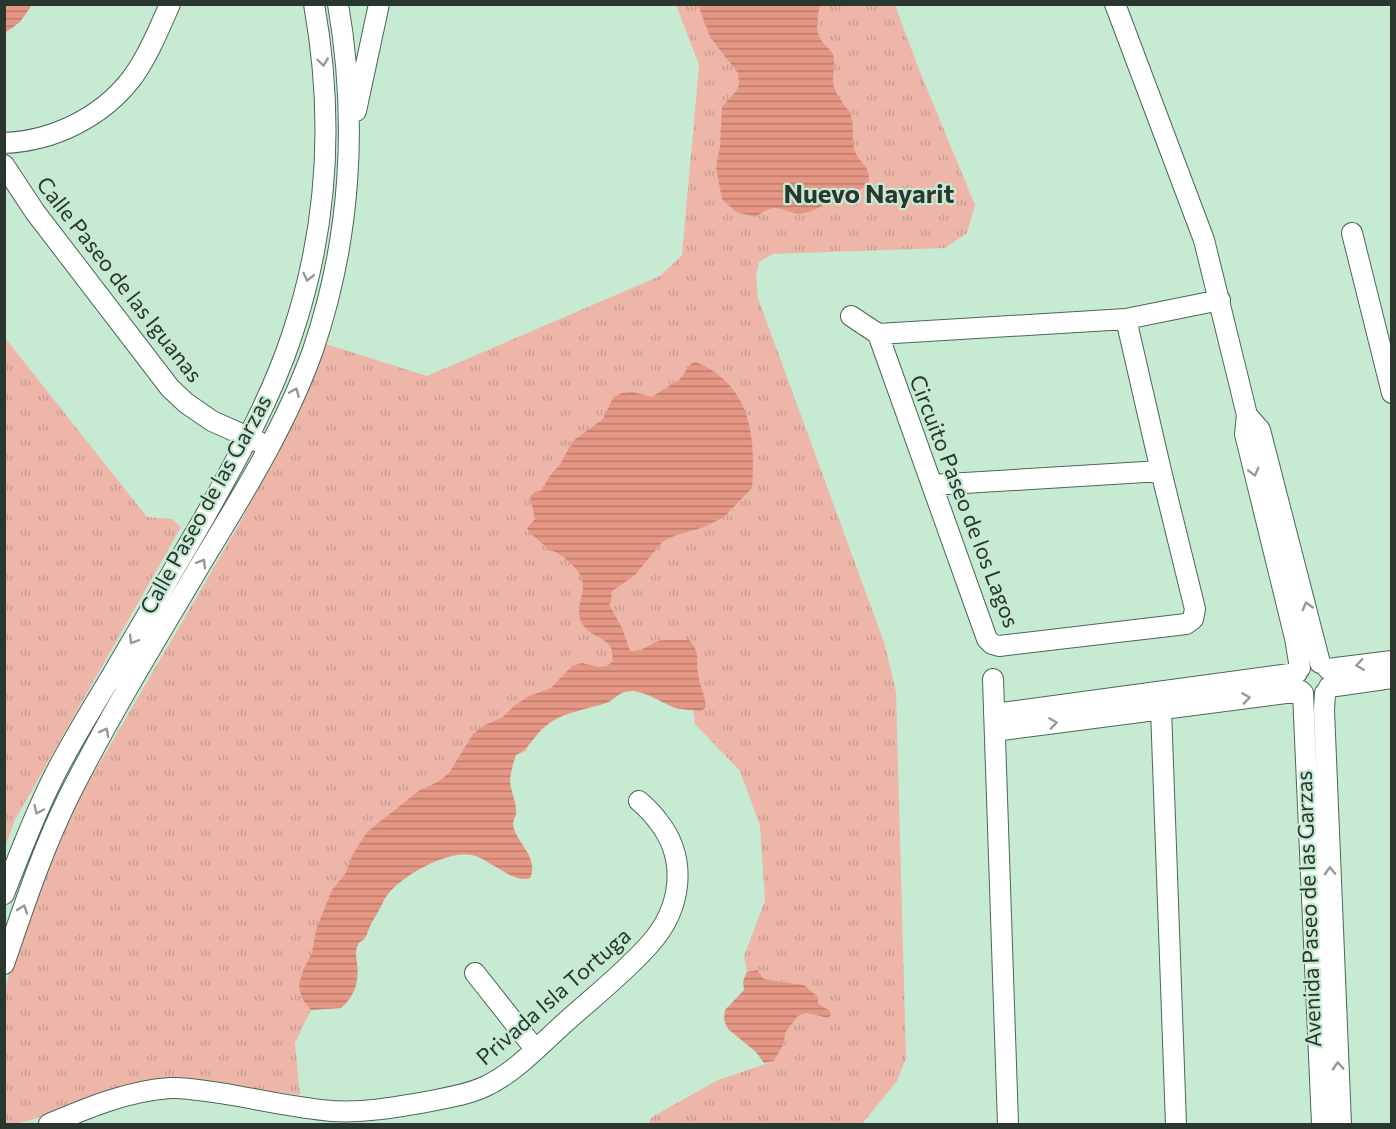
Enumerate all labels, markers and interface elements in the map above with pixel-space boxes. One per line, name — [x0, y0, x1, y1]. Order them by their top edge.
one-way arrow — [316, 58, 328, 67]
street label: Calle Paseo de las Iguanas — [31, 171, 209, 387]
district label: Nuevo Nayarit — [783, 177, 955, 208]
one-way arrow — [302, 271, 315, 281]
street label: Circuito Paseo de los Lagos — [904, 371, 1026, 631]
one-way arrow — [288, 387, 300, 398]
street label: Calle Paseo de las Garzas — [133, 390, 277, 618]
one-way arrow — [1246, 467, 1259, 477]
one-way arrow — [195, 559, 206, 569]
one-way arrow — [1301, 601, 1314, 611]
one-way arrow — [129, 634, 140, 644]
one-way arrow — [1355, 658, 1364, 670]
one-way arrow — [1241, 692, 1251, 704]
one-way arrow — [1048, 718, 1057, 730]
one-way arrow — [98, 727, 109, 738]
street label: Avenida Paseo de las Garzas — [1290, 770, 1326, 1048]
one-way arrow — [34, 804, 46, 815]
one-way arrow — [1324, 867, 1337, 876]
one-way arrow — [16, 904, 29, 914]
street label: Privada Isla Tortuga — [470, 922, 636, 1070]
one-way arrow — [1332, 1062, 1345, 1071]

